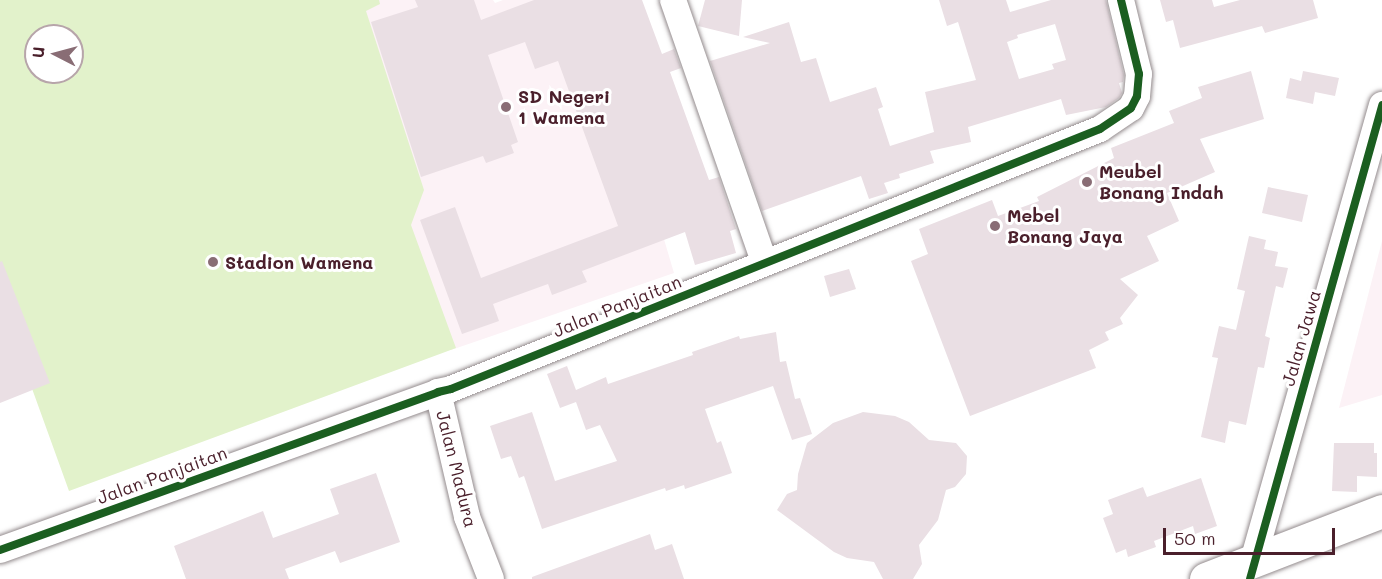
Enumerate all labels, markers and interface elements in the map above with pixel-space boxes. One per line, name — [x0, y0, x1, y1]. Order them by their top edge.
north arrow — [24, 24, 84, 84]
text: U — [27, 46, 49, 59]
place label: SD Negeri 1 Wamena — [518, 86, 610, 128]
marker: SD Negeri 1 Wamena — [499, 100, 513, 114]
place label: Meubel Bonang Indah — [1099, 161, 1223, 204]
marker: Meubel Bonang Indah — [1080, 175, 1094, 189]
place label: Mebel Bonang Jaya — [1007, 205, 1123, 248]
marker: Mebel Bonang Jaya — [988, 219, 1002, 233]
place label: Stadion Wamena — [225, 251, 373, 273]
marker: Stadion Wamena — [206, 255, 220, 269]
street label: Jalan Panjaitan — [550, 270, 684, 342]
street label: Jalan Jawa — [1277, 288, 1325, 388]
street label: Jalan Madura — [432, 408, 482, 530]
street label: Jalan Panjaitan — [94, 441, 230, 509]
scale bar — [1166, 516, 1338, 554]
text: 50 m — [1174, 526, 1216, 550]

